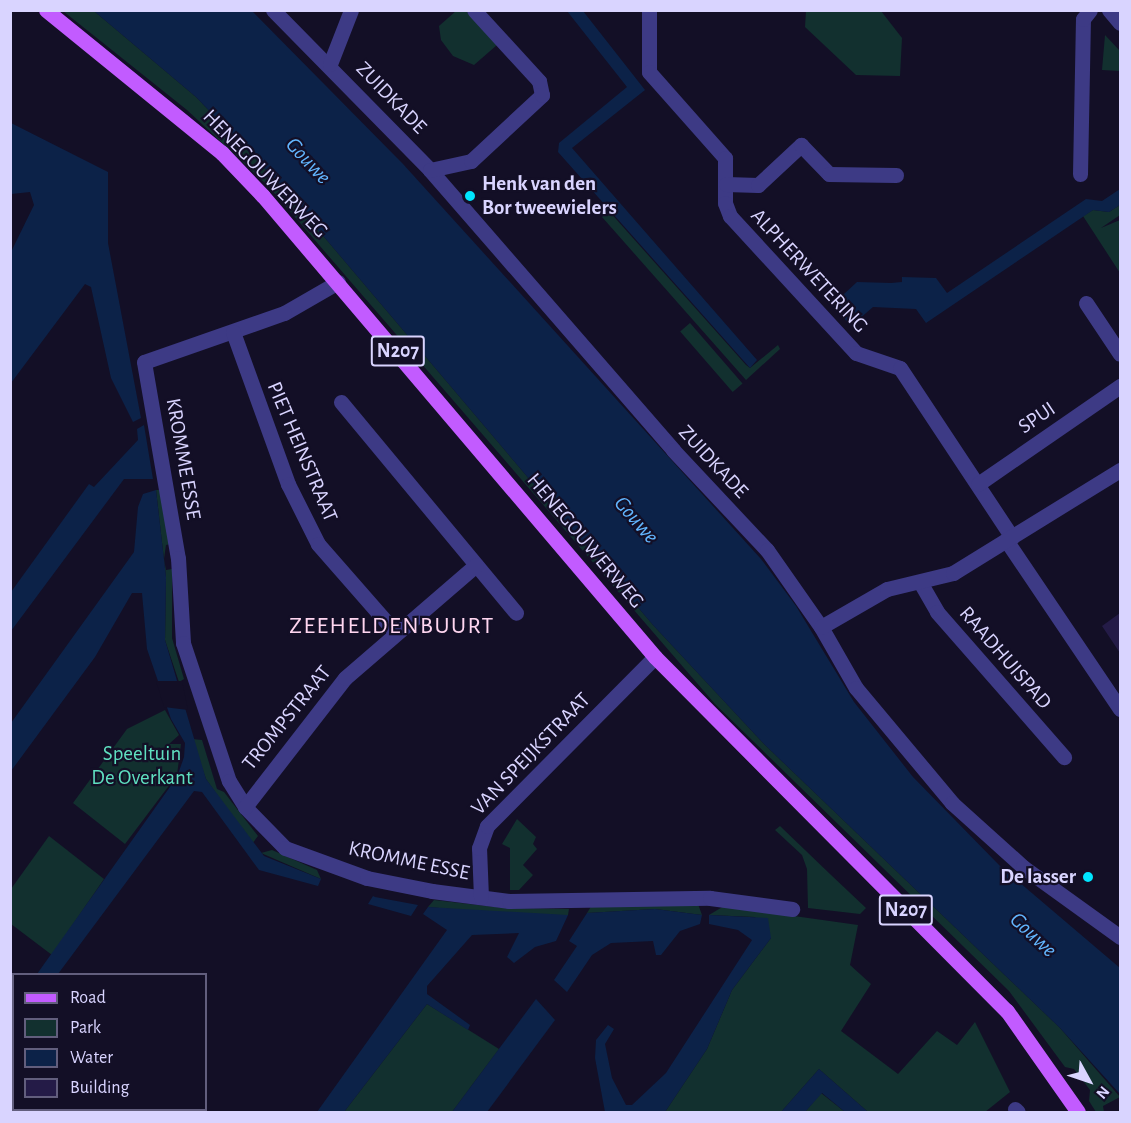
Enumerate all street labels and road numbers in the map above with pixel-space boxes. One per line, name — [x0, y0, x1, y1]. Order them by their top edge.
street label: ZUIDKADE — [350, 57, 432, 139]
street label: HENEGOUWERWEG — [197, 105, 333, 243]
street label: ALPHERWETERING — [745, 204, 873, 338]
road number: N207 — [370, 334, 426, 368]
street label: PIET HEINSTRAAT — [261, 378, 343, 526]
street label: KROMME ESSE — [160, 396, 206, 522]
street label: SPUI — [1014, 396, 1060, 440]
street label: ZUIDKADE — [673, 420, 753, 504]
street label: HENEGOUWERWEG — [521, 468, 649, 614]
street label: RAADHUISPAD — [953, 601, 1057, 715]
street label: TROMPSTRAAT — [237, 661, 337, 775]
street label: VAN SPEIJKSTRAAT — [466, 687, 596, 821]
street label: KROMME ESSE — [346, 836, 472, 886]
road number: N207 — [878, 893, 934, 927]

